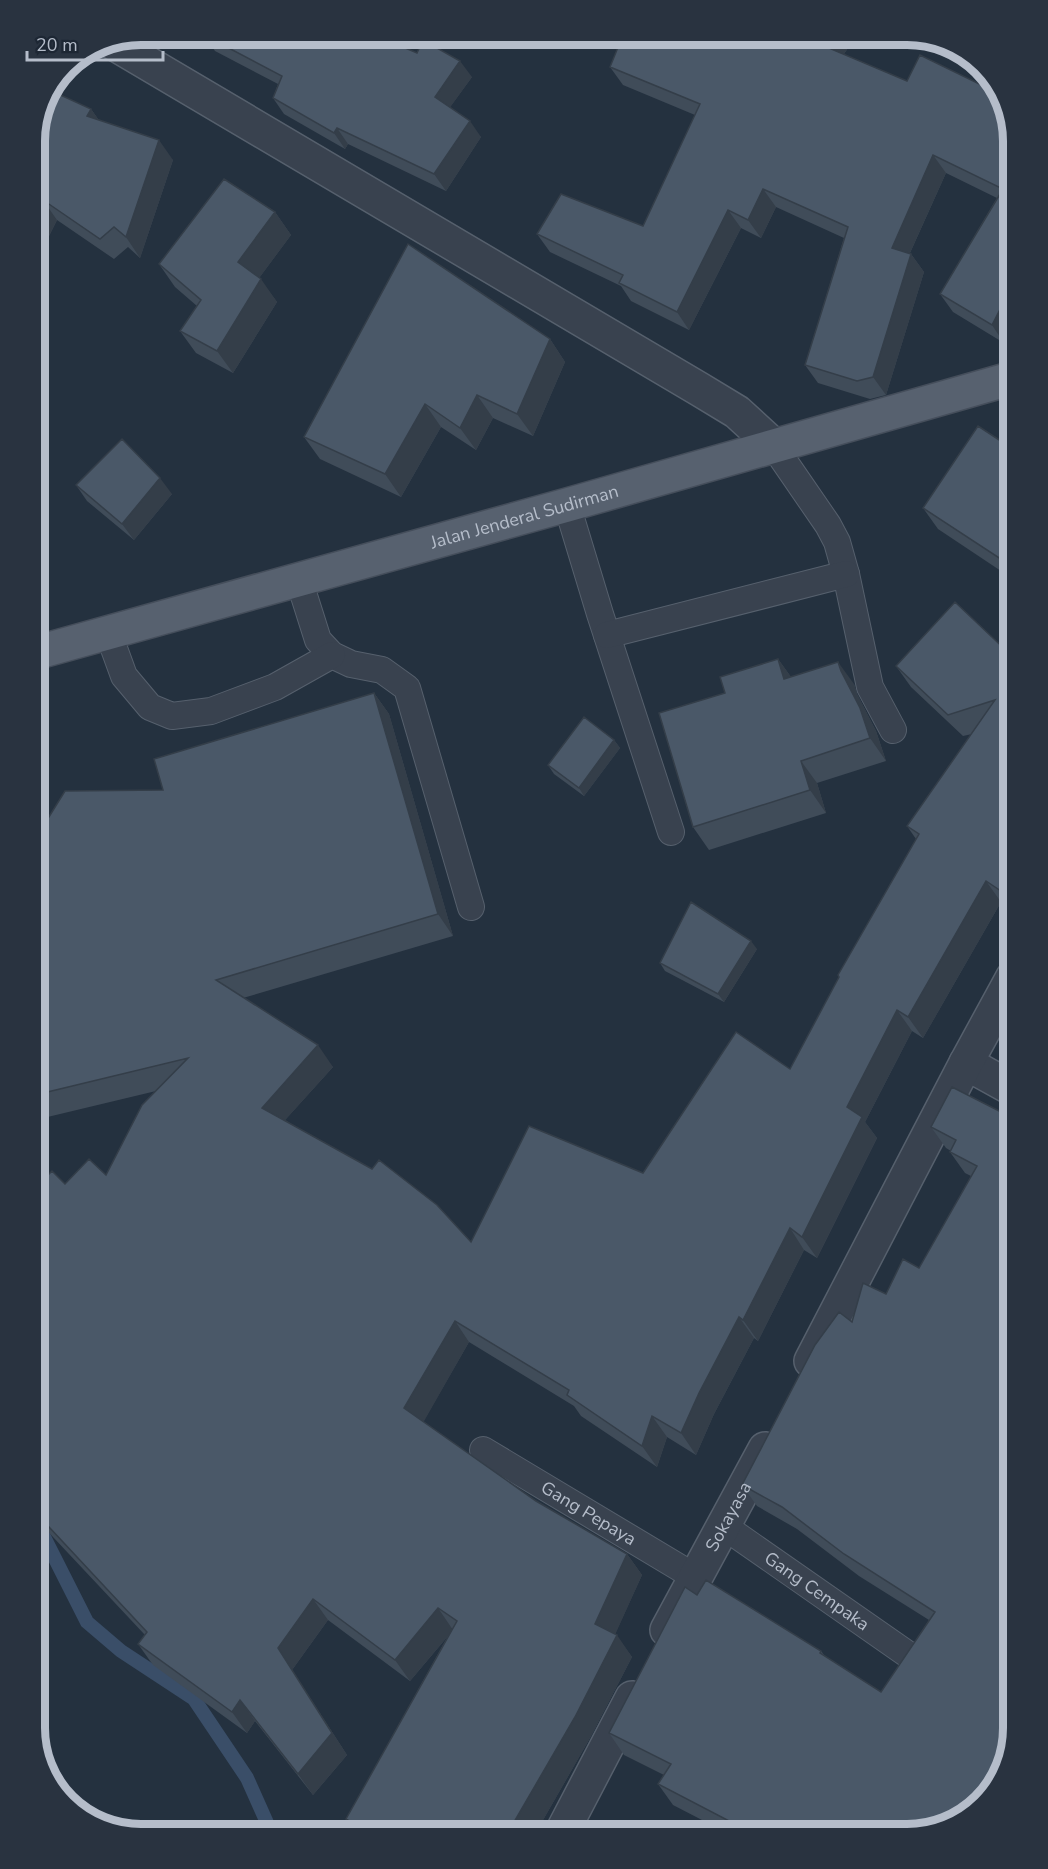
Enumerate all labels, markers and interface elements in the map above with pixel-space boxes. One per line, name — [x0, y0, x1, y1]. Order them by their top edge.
scale bar — [27, 24, 164, 62]
text: 20 m — [36, 33, 78, 57]
street label: Jalan Jenderal Sudirman — [427, 479, 621, 555]
street label: Gang Pepaya — [536, 1475, 641, 1551]
street label: Sokayasa — [700, 1477, 757, 1556]
street label: Gang Cempaka — [760, 1546, 874, 1636]

